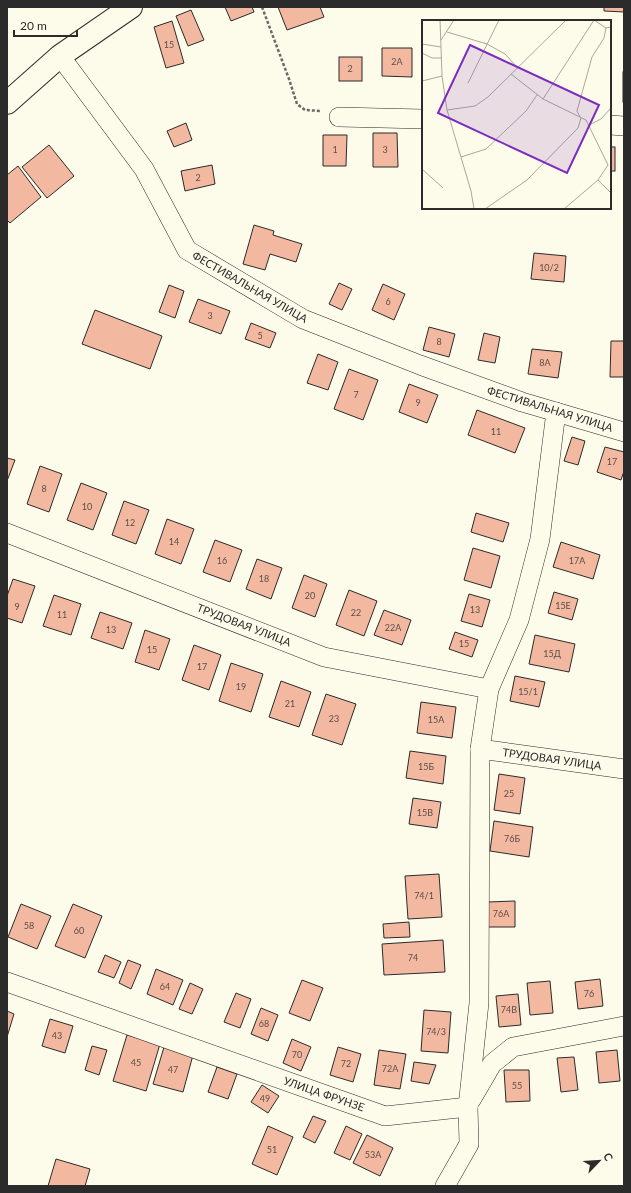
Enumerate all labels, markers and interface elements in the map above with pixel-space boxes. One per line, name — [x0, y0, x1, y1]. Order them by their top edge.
scale bar — [14, 12, 77, 38]
text: 20 m — [20, 18, 47, 33]
inset map — [422, 20, 611, 209]
house number: 15 — [164, 39, 174, 50]
house number: 2А — [391, 56, 404, 67]
house number: 2 — [347, 63, 353, 74]
house number: 1 — [332, 144, 338, 155]
house number: 3 — [382, 144, 388, 155]
house number: 2 — [195, 172, 201, 183]
street label: ФЕСТИВАЛЬНАЯ УЛИЦА — [190, 248, 311, 325]
house number: 10/2 — [539, 262, 559, 273]
house number: 6 — [385, 296, 391, 307]
house number: 3 — [207, 310, 213, 321]
house number: 5 — [257, 330, 263, 341]
house number: 8 — [436, 336, 442, 347]
house number: 8А — [539, 357, 552, 368]
street label: ФЕСТИВАЛЬНАЯ УЛИЦА — [486, 383, 615, 434]
house number: 7 — [353, 389, 359, 400]
house number: 9 — [415, 397, 421, 408]
house number: 11 — [491, 426, 501, 437]
house number: 17 — [607, 456, 617, 467]
house number: 8 — [41, 483, 47, 494]
house number: 10 — [82, 501, 92, 512]
house number: 12 — [125, 517, 135, 528]
house number: 14 — [169, 536, 179, 547]
house number: 16 — [217, 555, 227, 566]
house number: 17А — [569, 555, 586, 566]
house number: 18 — [259, 573, 269, 584]
house number: 20 — [305, 590, 315, 601]
house number: 15Е — [555, 600, 571, 611]
house number: 9 — [14, 601, 20, 612]
street label: ТРУДОВАЯ УЛИЦА — [195, 601, 294, 649]
house number: 13 — [470, 604, 480, 615]
house number: 22 — [351, 607, 361, 618]
house number: 11 — [57, 609, 67, 620]
house number: 22А — [385, 622, 402, 633]
house number: 13 — [106, 624, 116, 635]
house number: 15 — [459, 638, 469, 649]
house number: 15 — [147, 644, 157, 655]
house number: 15Д — [543, 648, 561, 659]
house number: 17 — [197, 661, 207, 672]
house number: 19 — [236, 681, 246, 692]
house number: 15/1 — [518, 686, 538, 697]
house number: 21 — [285, 698, 295, 709]
house number: 23 — [329, 713, 339, 724]
house number: 15А — [428, 714, 445, 725]
street label: ТРУДОВАЯ УЛИЦА — [502, 745, 603, 772]
house number: 15Б — [418, 761, 434, 772]
house number: 25 — [504, 788, 514, 799]
house number: 15В — [417, 807, 433, 818]
house number: 76Б — [504, 833, 520, 844]
house number: 74/1 — [414, 890, 434, 901]
house number: 76А — [493, 908, 510, 919]
house number: 58 — [24, 920, 34, 931]
house number: 60 — [74, 925, 84, 936]
house number: 74 — [408, 952, 418, 963]
house number: 64 — [160, 981, 170, 992]
house number: 76 — [584, 988, 594, 999]
house number: 74В — [501, 1004, 517, 1015]
house number: 68 — [259, 1018, 269, 1029]
house number: 74/3 — [426, 1026, 446, 1037]
house number: 43 — [52, 1030, 62, 1041]
house number: 70 — [292, 1049, 302, 1060]
house number: 45 — [131, 1057, 141, 1068]
house number: 72 — [341, 1058, 351, 1069]
house number: 72А — [382, 1063, 399, 1074]
house number: 47 — [168, 1064, 178, 1075]
street label: УЛИЦА ФРУНЗЕ — [282, 1074, 366, 1113]
house number: 55 — [512, 1080, 522, 1091]
house number: 49 — [260, 1093, 270, 1104]
north arrow — [579, 1141, 619, 1181]
house number: 51 — [267, 1144, 277, 1155]
house number: 53А — [365, 1149, 382, 1160]
text: С — [601, 1151, 616, 1163]

